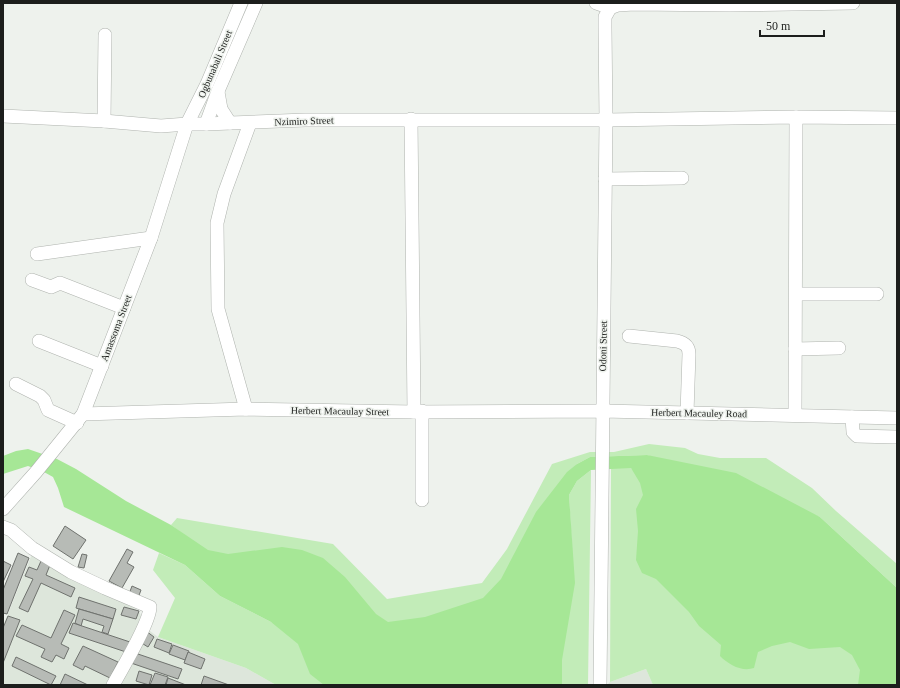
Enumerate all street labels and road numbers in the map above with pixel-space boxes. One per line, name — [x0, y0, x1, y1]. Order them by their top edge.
street label: Ogbunabali Street — [196, 28, 234, 100]
street label: Nzimiro Street — [274, 114, 334, 128]
street label: Amassoma Street — [98, 293, 134, 363]
street label: Odoni Street — [597, 320, 609, 372]
street label: Herbert Macaulay Street — [291, 405, 389, 417]
street label: Herbert Macauley Road — [651, 407, 747, 419]

